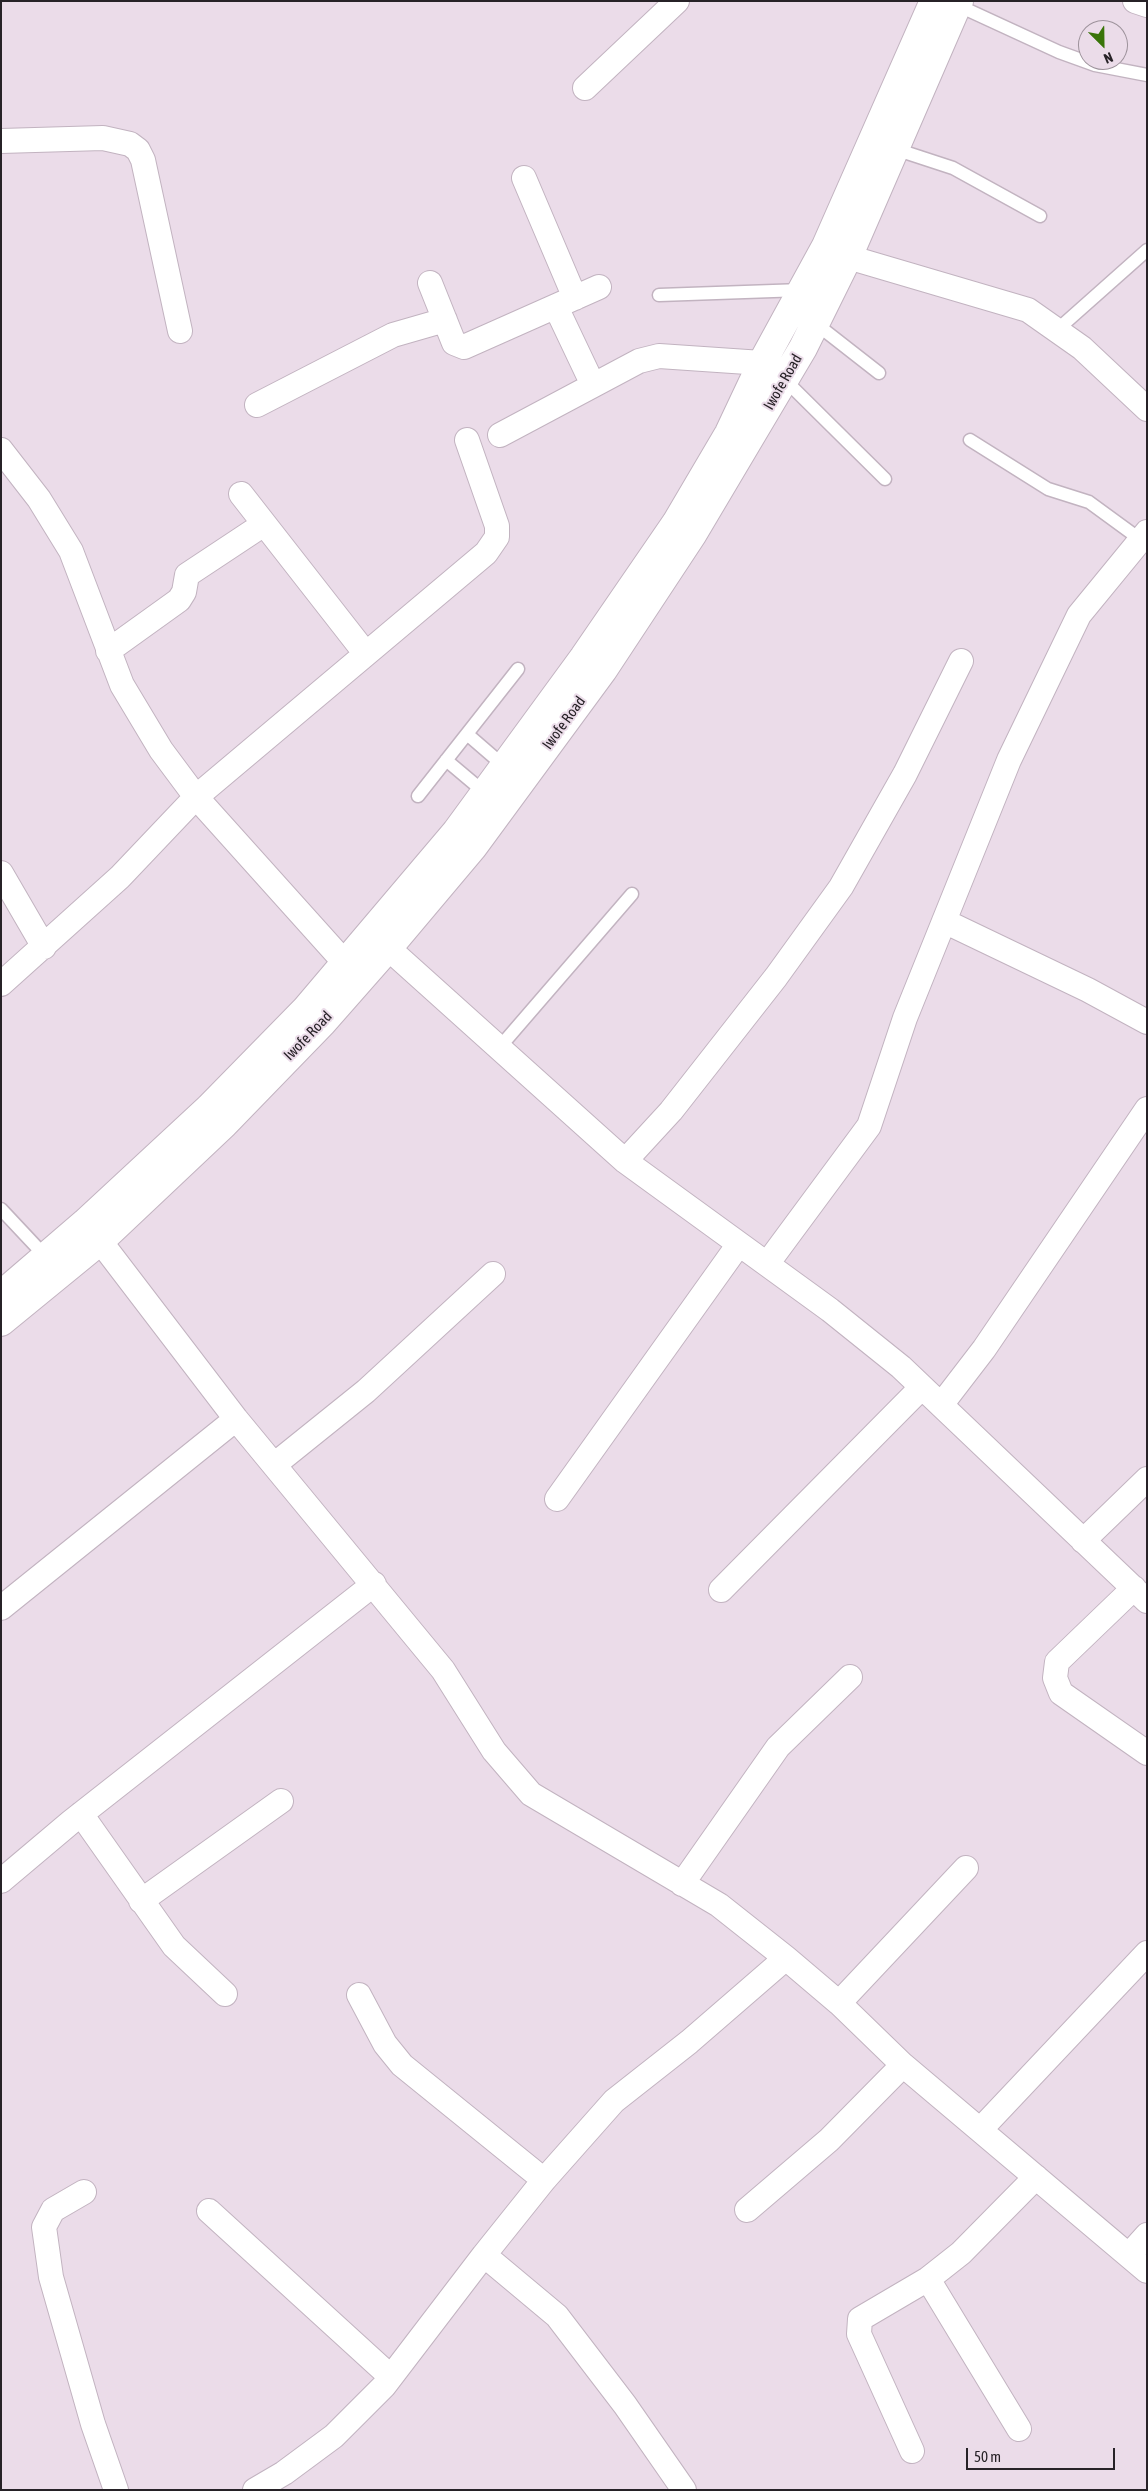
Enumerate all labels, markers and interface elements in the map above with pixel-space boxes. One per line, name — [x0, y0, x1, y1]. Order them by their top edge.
north arrow — [1078, 20, 1128, 70]
text: N — [1102, 49, 1115, 67]
street label: Iwofe Road — [760, 351, 806, 413]
street label: Iwofe Road — [539, 693, 589, 753]
street label: Iwofe Road — [280, 1008, 336, 1064]
scale bar — [968, 2438, 1117, 2470]
text: 50 m — [974, 2448, 1001, 2465]

